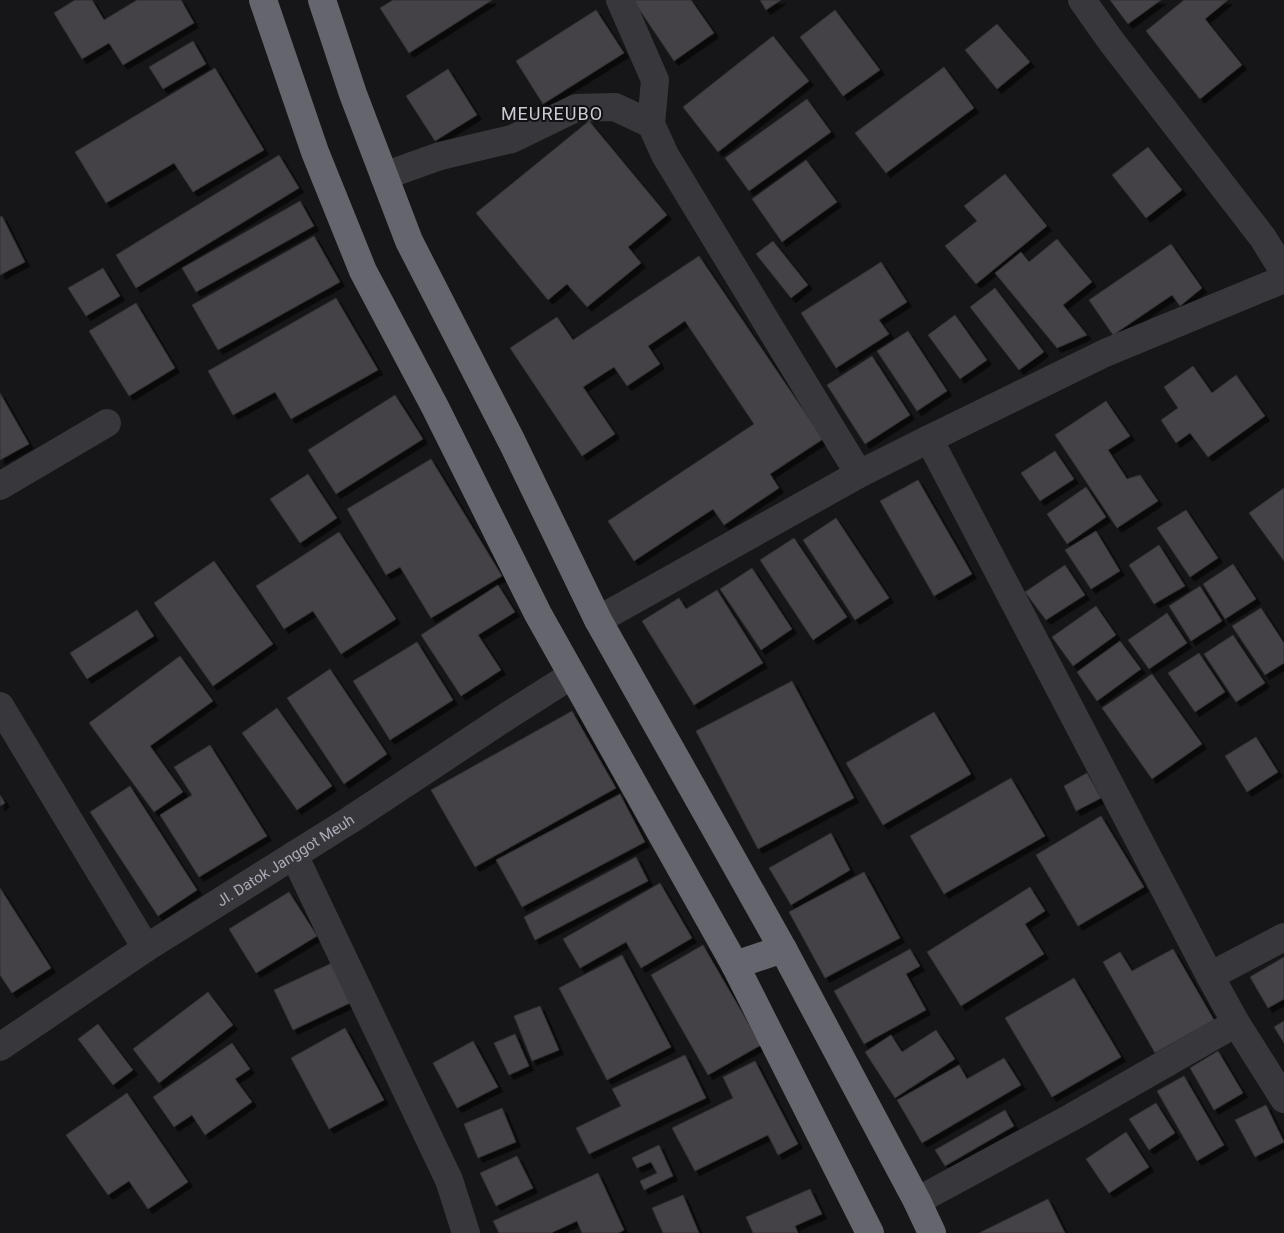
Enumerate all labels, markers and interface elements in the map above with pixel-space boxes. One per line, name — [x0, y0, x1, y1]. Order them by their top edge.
district label: MEUREUBO — [501, 103, 603, 124]
street label: JI. Datok Janggot Meuh — [213, 811, 358, 910]

